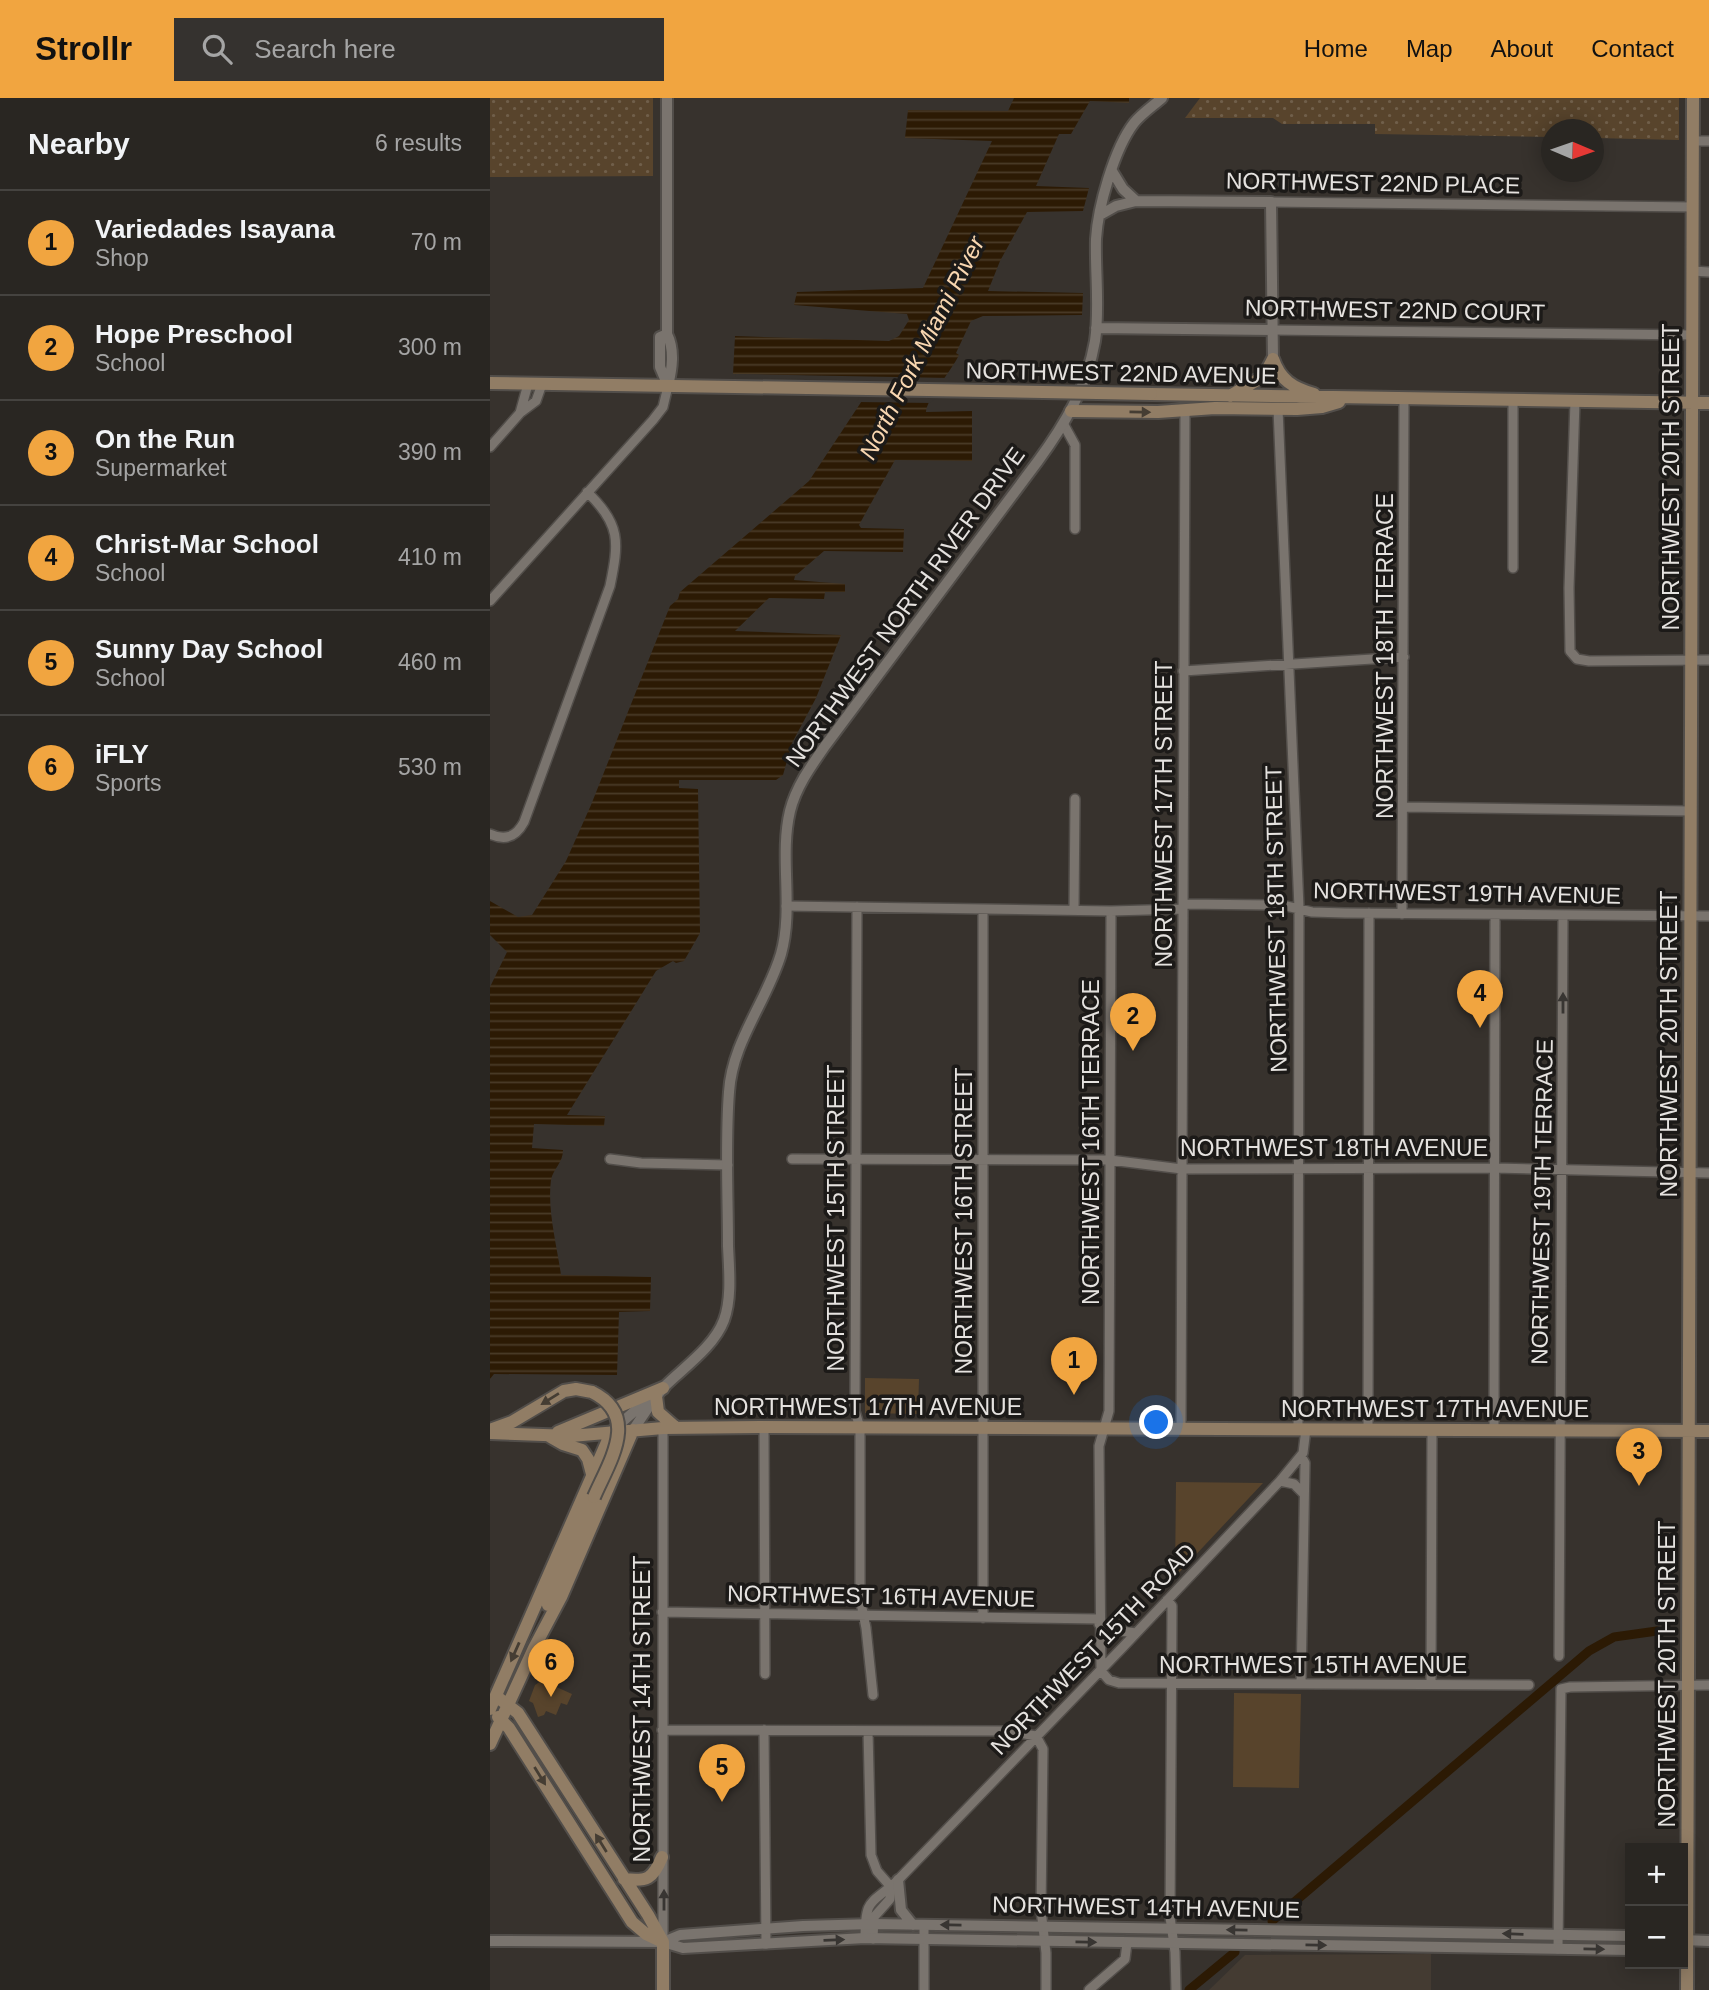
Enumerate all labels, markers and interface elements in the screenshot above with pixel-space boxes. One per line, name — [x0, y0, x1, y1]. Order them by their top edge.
search box — [174, 18, 664, 81]
text: Strollr — [35, 30, 132, 67]
icon: search — [198, 30, 236, 68]
text: Search here — [254, 34, 396, 64]
text: Home — [1304, 35, 1368, 62]
text: Map — [1406, 35, 1453, 62]
text: About — [1491, 35, 1553, 62]
text: Contact — [1591, 35, 1674, 62]
north arrow — [1541, 119, 1604, 182]
text: Nearby — [28, 127, 130, 160]
text: 6 results — [375, 130, 462, 156]
street label: NORTHWEST 22ND PLACE — [1226, 167, 1520, 199]
text: Variedades Isayana — [95, 214, 335, 244]
text: 1 — [45, 229, 57, 255]
text: 70 m — [411, 229, 462, 255]
water label: North Fork Miami River — [854, 231, 990, 464]
text: Shop — [95, 245, 149, 271]
street label: NORTHWEST 22ND COURT — [1245, 294, 1545, 326]
text: Hope Preschool — [95, 319, 293, 349]
street label: NORTHWEST 20TH STREET — [1658, 323, 1684, 631]
text: 2 — [45, 334, 57, 360]
text: 300 m — [398, 334, 462, 360]
text: School — [95, 350, 165, 376]
street label: NORTHWEST 22ND AVENUE — [966, 357, 1276, 389]
one-way arrow — [1129, 406, 1151, 418]
text: On the Run — [95, 424, 235, 454]
text: 3 — [45, 439, 57, 465]
text: 390 m — [398, 439, 462, 465]
street label: NORTHWEST NORTH RIVER DRIVE — [780, 442, 1030, 772]
text: Supermarket — [95, 455, 227, 481]
street label: NORTHWEST 18TH TERRACE — [1372, 493, 1398, 819]
text: Christ-Mar School — [95, 529, 319, 559]
text: 4 — [45, 544, 57, 570]
text: 410 m — [398, 544, 462, 570]
text: School — [95, 560, 165, 586]
text: Sunny Day School — [95, 634, 323, 664]
text: 5 — [45, 649, 57, 675]
text: 460 m — [398, 649, 462, 675]
street label: NORTHWEST 17TH STREET — [1151, 660, 1177, 968]
text: School — [95, 665, 165, 691]
text: iFLY — [95, 739, 149, 769]
text: 6 — [45, 754, 57, 780]
text: 530 m — [398, 754, 462, 780]
street label: NORTHWEST 18TH STREET — [1260, 765, 1292, 1073]
text: Sports — [95, 770, 161, 796]
street label: NORTHWEST 19TH AVENUE — [1313, 877, 1621, 909]
street label: NORTHWEST 20TH STREET — [1656, 890, 1682, 1198]
pin: 4 — [1457, 970, 1503, 1028]
street label: NORTHWEST 16TH TERRACE — [1078, 979, 1104, 1305]
one-way arrow — [1557, 992, 1569, 1014]
pin: 2 — [1110, 993, 1156, 1051]
street label: NORTHWEST 19TH TERRACE — [1526, 1039, 1558, 1365]
street label: NORTHWEST 15TH STREET — [823, 1064, 849, 1372]
street label: NORTHWEST 16TH STREET — [951, 1067, 977, 1375]
street label: NORTHWEST 18TH AVENUE — [1180, 1135, 1488, 1161]
pin: 1 — [1051, 1337, 1097, 1395]
one-way arrow — [541, 1392, 560, 1405]
street label: NORTHWEST 17TH AVENUE — [714, 1394, 1022, 1420]
street label: NORTHWEST 17TH AVENUE — [1281, 1396, 1589, 1422]
your location — [1139, 1405, 1173, 1439]
pin: 3 — [1616, 1428, 1662, 1486]
street label: NORTHWEST 20TH STREET — [1654, 1520, 1680, 1828]
street label: NORTHWEST 15TH ROAD — [985, 1538, 1201, 1760]
street label: NORTHWEST 14TH STREET — [629, 1555, 655, 1863]
street label: NORTHWEST 16TH AVENUE — [727, 1580, 1035, 1612]
pin: 6 — [528, 1639, 574, 1697]
one-way arrow — [509, 1642, 521, 1662]
street label: NORTHWEST 15TH AVENUE — [1159, 1652, 1467, 1678]
pin: 5 — [699, 1744, 745, 1802]
one-way arrow — [533, 1766, 546, 1786]
one-way arrow — [594, 1833, 607, 1852]
map controls — [1625, 1843, 1688, 1969]
button: + — [1625, 1843, 1688, 1906]
one-way arrow — [658, 1888, 670, 1910]
street label: NORTHWEST 14TH AVENUE — [992, 1891, 1300, 1923]
button: − — [1625, 1906, 1688, 1969]
one-way arrow — [940, 1919, 962, 1931]
one-way arrow — [1225, 1924, 1247, 1936]
one-way arrow — [1502, 1928, 1524, 1940]
one-way arrow — [824, 1934, 846, 1945]
one-way arrow — [1075, 1936, 1097, 1948]
one-way arrow — [1305, 1939, 1327, 1951]
one-way arrow — [1583, 1944, 1605, 1955]

